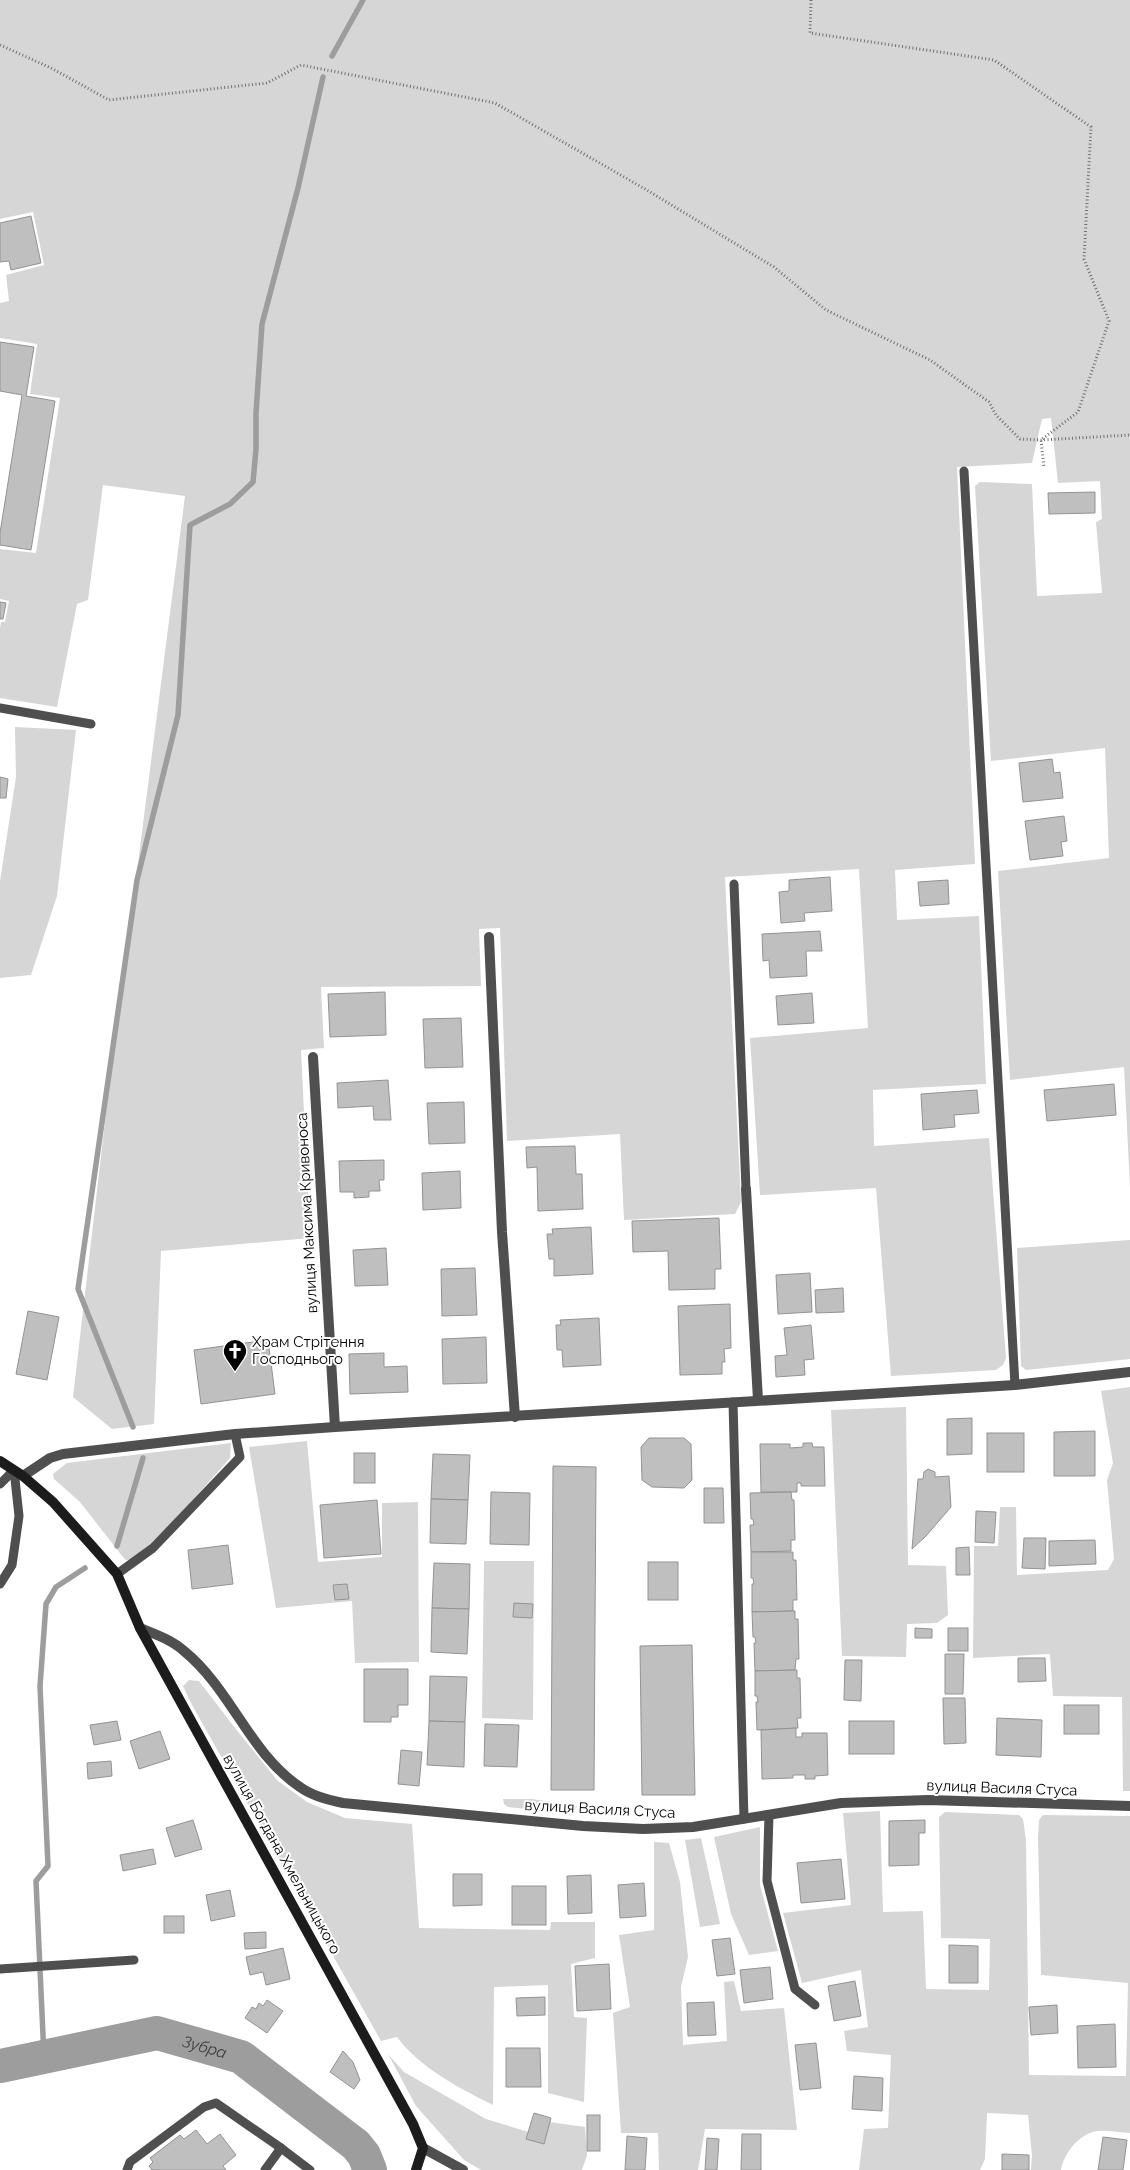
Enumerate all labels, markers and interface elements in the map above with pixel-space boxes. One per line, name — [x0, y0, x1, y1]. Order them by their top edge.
street label: вулиця Максима Кривоноса — [293, 1112, 321, 1314]
place label: Храм Стрітення Господнього — [252, 1333, 364, 1368]
church icon: Храм Стрітення Господнього — [222, 1338, 248, 1372]
street label: вулиця Богдана Хмельницького — [219, 1751, 345, 1957]
street label: вулиця Василя Стуса — [926, 1776, 1078, 1800]
street label: вулиця Василя Стуса — [524, 1796, 676, 1822]
water label: Зубра — [180, 2032, 229, 2063]

